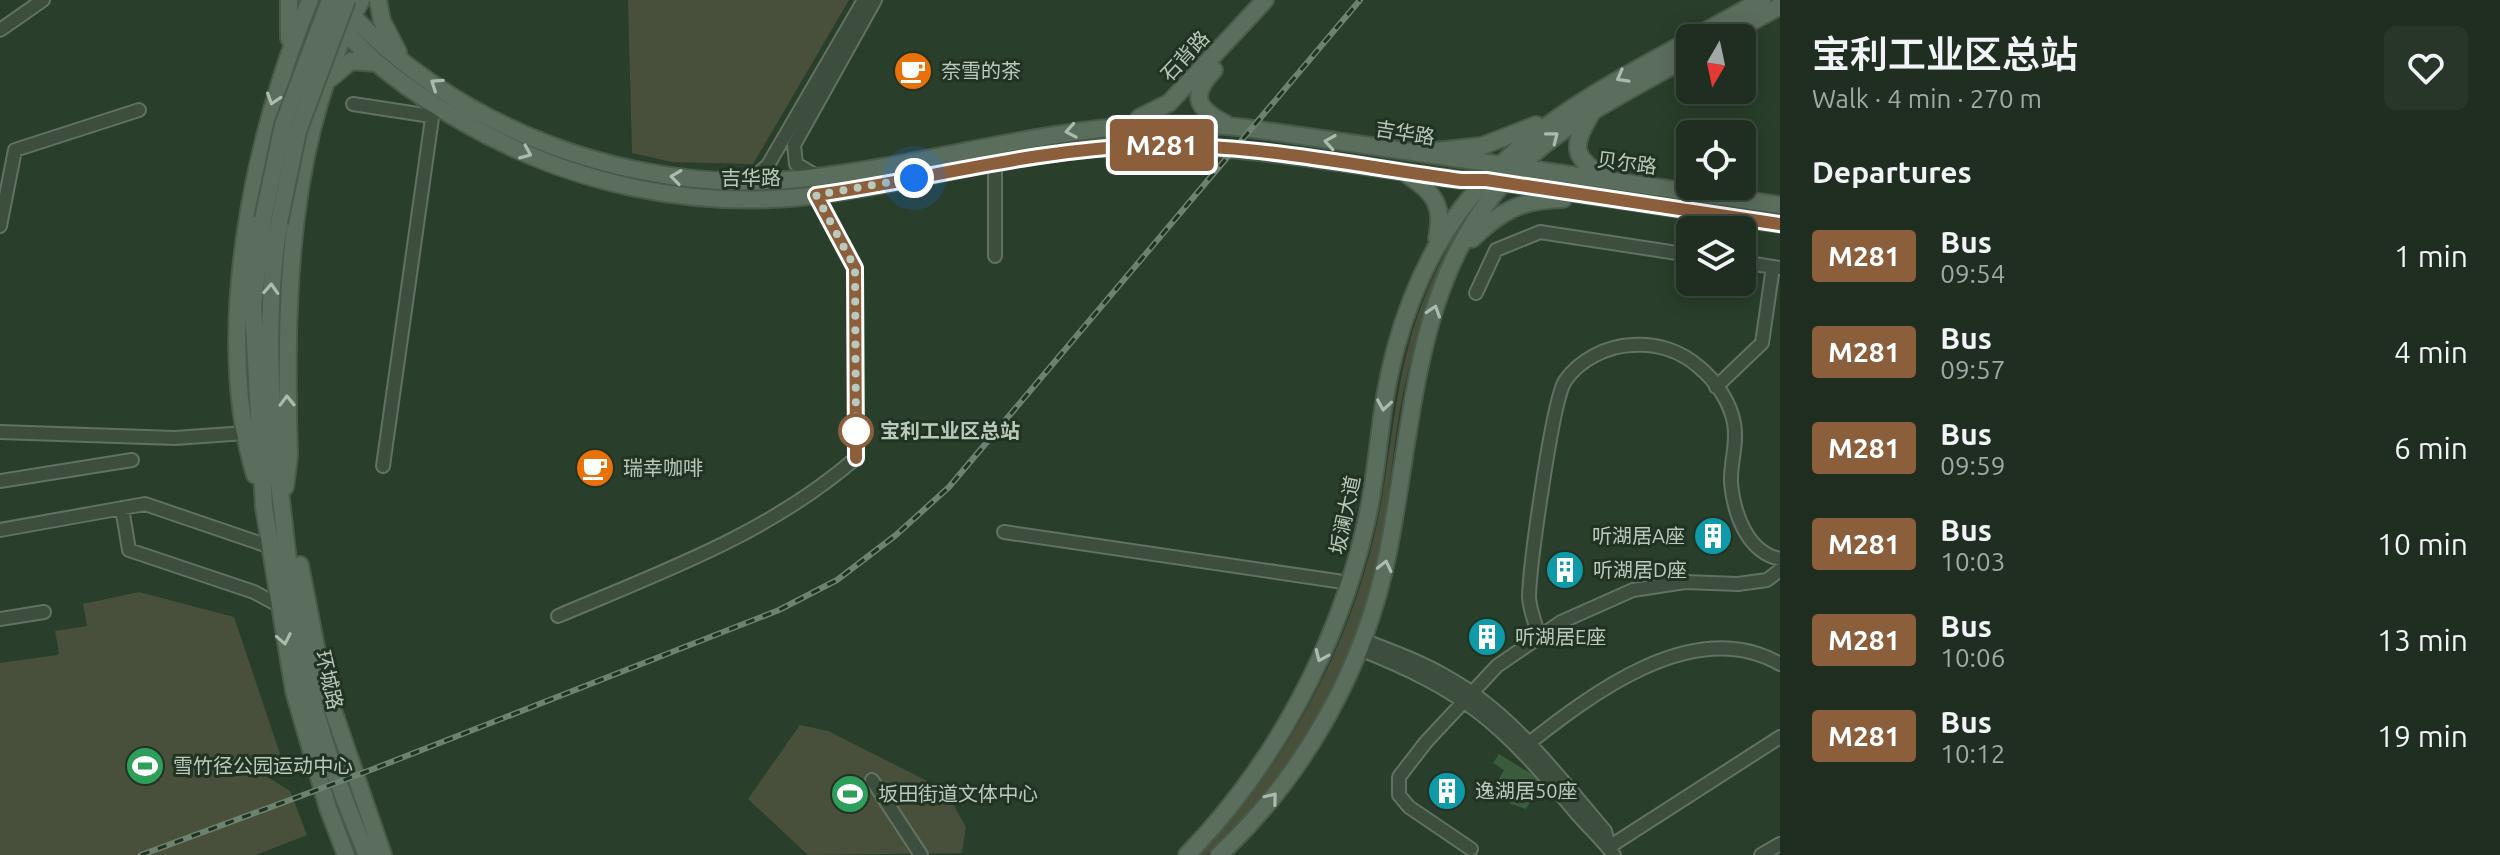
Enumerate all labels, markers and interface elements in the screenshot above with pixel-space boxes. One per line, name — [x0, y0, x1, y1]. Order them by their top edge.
north arrow — [1676, 24, 1756, 104]
map controls — [1676, 24, 1756, 296]
street label: 石背路 — [1156, 26, 1214, 85]
button: heart — [2384, 26, 2468, 110]
text: 宝利工业区总站 — [1812, 33, 2078, 75]
cafe icon: 奈雪的茶 — [892, 50, 934, 92]
place label: 奈雪的茶 — [941, 59, 1021, 82]
one-way arrow — [1615, 68, 1630, 83]
one-way arrow — [431, 79, 445, 94]
text: Walk · 4 min · 270 m — [1812, 84, 2042, 113]
one-way arrow — [267, 92, 283, 106]
street label: 吉华路 — [1374, 116, 1437, 149]
line badge: M281 — [1106, 119, 1218, 171]
button: locate — [1676, 120, 1756, 200]
one-way arrow — [1065, 121, 1078, 138]
text: M281 — [1126, 129, 1198, 160]
one-way arrow — [1544, 133, 1559, 147]
one-way arrow — [1323, 134, 1336, 151]
one-way arrow — [517, 144, 532, 160]
street label: 贝尔路 — [1596, 147, 1658, 178]
text: Departures — [1812, 155, 1972, 189]
your location — [894, 158, 934, 198]
street label: 吉华路 — [721, 166, 781, 189]
one-way arrow — [669, 169, 683, 186]
button: layers — [1676, 216, 1756, 296]
text: Bus — [1940, 225, 1992, 259]
text: 1 min — [2394, 239, 2468, 273]
text: M281 — [1828, 240, 1900, 271]
text: 09:54 — [1940, 259, 2005, 288]
one-way arrow — [262, 282, 279, 295]
one-way arrow — [1425, 305, 1441, 319]
text: Bus — [1940, 321, 1992, 355]
text: 4 min — [2394, 335, 2468, 369]
text: M281 — [1828, 336, 1900, 367]
text: 09:57 — [1940, 355, 2005, 384]
one-way arrow — [279, 394, 296, 407]
one-way arrow — [1376, 398, 1393, 411]
marker: 宝利工业区总站 — [839, 414, 873, 448]
text: Bus — [1940, 417, 1992, 451]
place label: 宝利工业区总站 — [880, 419, 1020, 442]
text: 6 min — [2394, 431, 2468, 465]
text: M281 — [1828, 432, 1900, 463]
cafe icon: 瑞幸咖啡 — [574, 447, 616, 489]
text: 09:59 — [1940, 451, 2005, 480]
place label: 瑞幸咖啡 — [623, 456, 703, 479]
street label: 坂澜大道 — [1325, 473, 1364, 556]
text: Bus — [1940, 513, 1992, 547]
building icon: 听湖居A座 — [1692, 515, 1734, 557]
place label: 听湖居A座 — [1592, 524, 1685, 547]
text: 10 min — [2377, 527, 2468, 561]
text: M281 — [1828, 528, 1900, 559]
text: 10:03 — [1940, 547, 2005, 576]
building icon: 听湖居D座 — [1544, 549, 1586, 591]
place label: 听湖居D座 — [1593, 558, 1687, 581]
one-way arrow — [1376, 560, 1393, 573]
text: Bus — [1940, 609, 1992, 643]
building icon: 听湖居E座 — [1466, 616, 1508, 658]
text: 13 min — [2377, 623, 2468, 657]
text: M281 — [1828, 624, 1900, 655]
place label: 听湖居E座 — [1515, 625, 1606, 648]
one-way arrow — [275, 633, 292, 646]
text: 10:06 — [1940, 643, 2005, 672]
one-way arrow — [1315, 647, 1331, 662]
street label: 环城路 — [312, 648, 347, 712]
text: Bus — [1940, 705, 1992, 739]
text: 19 min — [2377, 719, 2468, 753]
text: M281 — [1828, 720, 1900, 751]
text: 10:12 — [1940, 739, 2005, 768]
sports icon: 雪竹径公园运动中心 — [124, 745, 166, 787]
place label: 雪竹径公园运动中心 — [173, 754, 353, 777]
building icon: 逸湖居50座 — [1426, 770, 1468, 812]
sports icon: 坂田街道文体中心 — [829, 773, 871, 815]
place label: 逸湖居50座 — [1475, 779, 1578, 802]
place label: 坂田街道文体中心 — [878, 782, 1038, 805]
one-way arrow — [1262, 793, 1277, 807]

